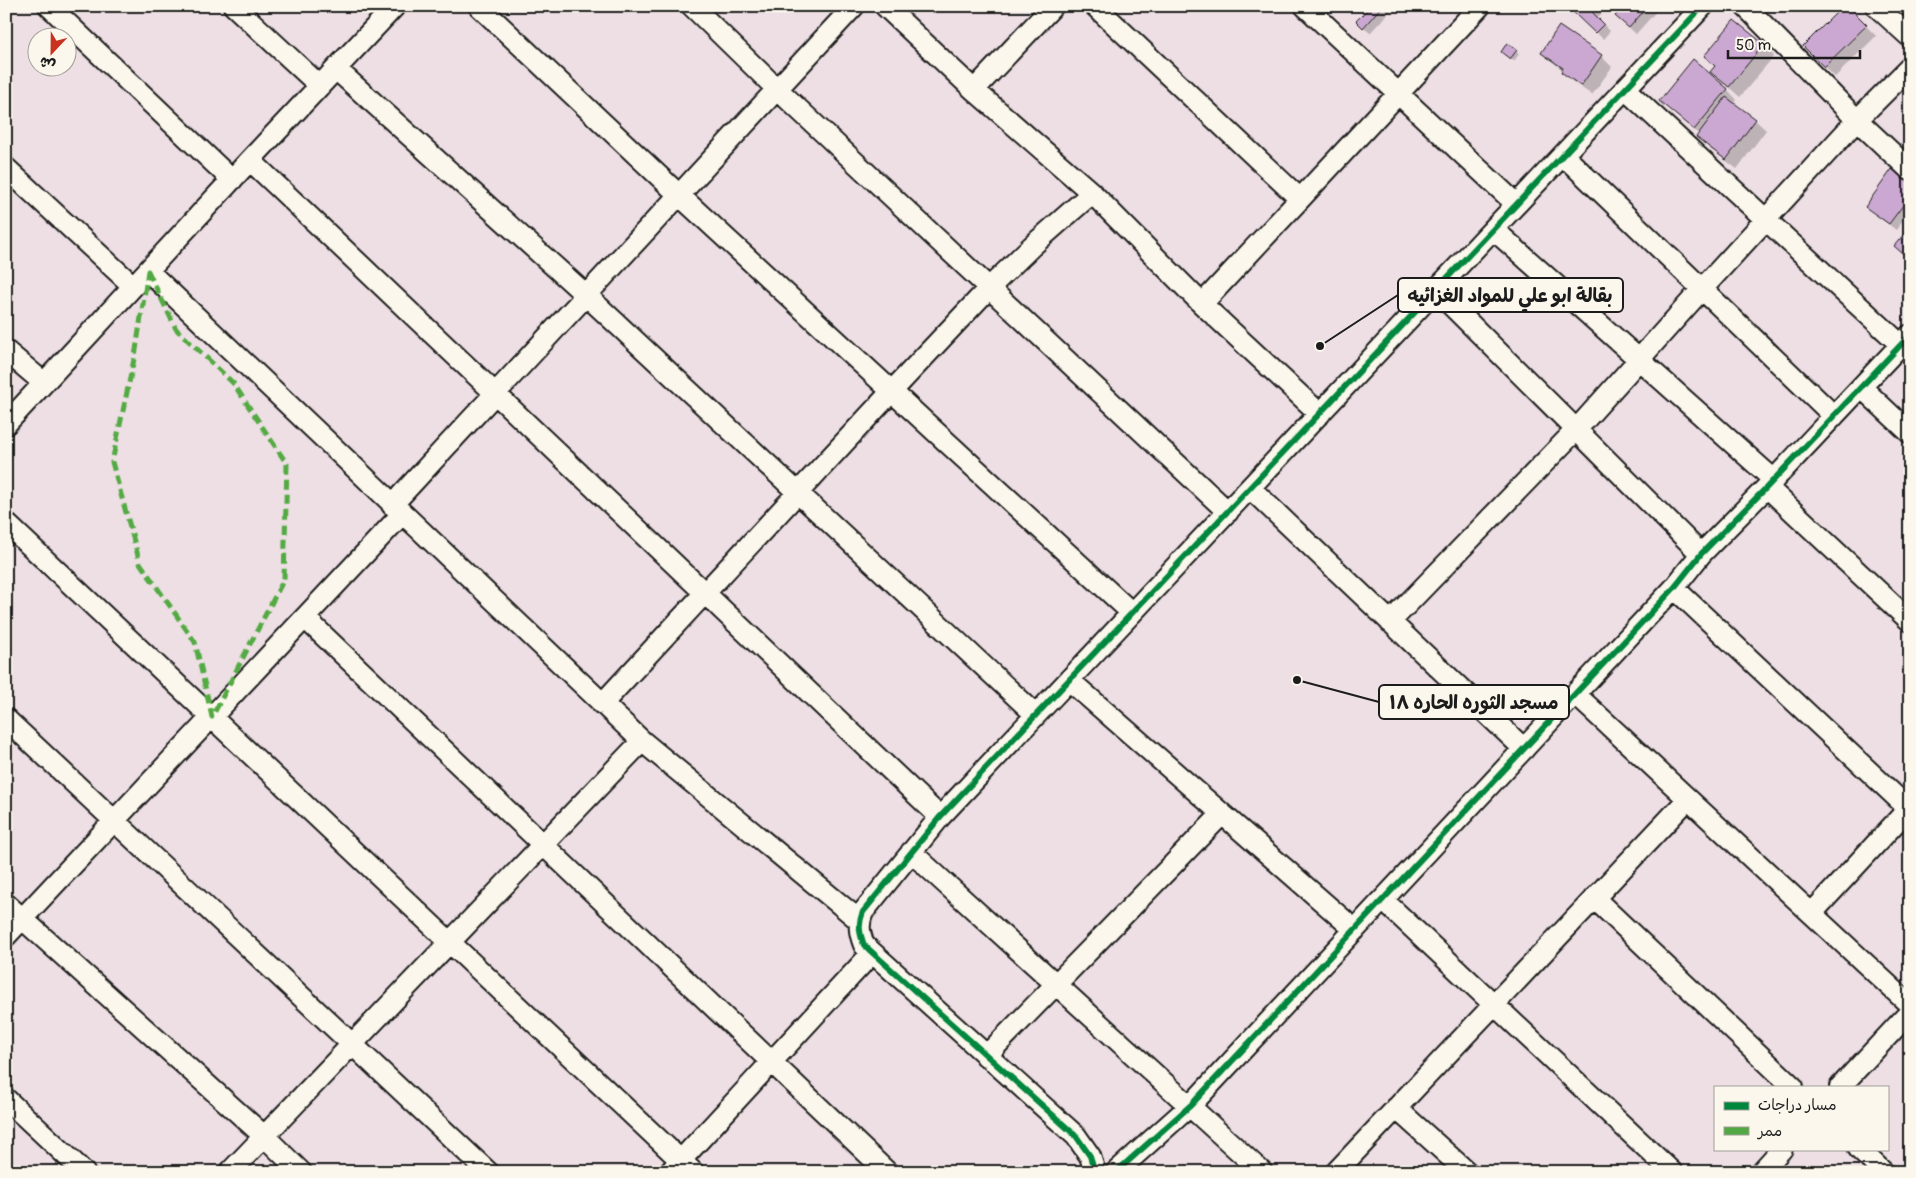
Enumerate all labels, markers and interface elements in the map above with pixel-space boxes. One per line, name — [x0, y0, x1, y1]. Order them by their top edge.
north arrow — [28, 28, 78, 78]
scale bar — [1728, 28, 1861, 60]
text: 50 m — [1736, 36, 1771, 55]
text: ش — [37, 53, 58, 74]
callout: بقالة ابو علي للمواد الغزائيه — [1398, 278, 1623, 312]
text: بقالة ابو علي للمواد الغزائيه — [1407, 284, 1613, 312]
callout: مسجد الثوره الحاره ١٨ — [1379, 685, 1569, 719]
text: مسجد الثوره الحاره ١٨ — [1389, 691, 1559, 715]
legend — [1714, 1086, 1888, 1150]
text: مسار دراجات — [1758, 1096, 1837, 1115]
text: ممر — [1756, 1122, 1782, 1141]

